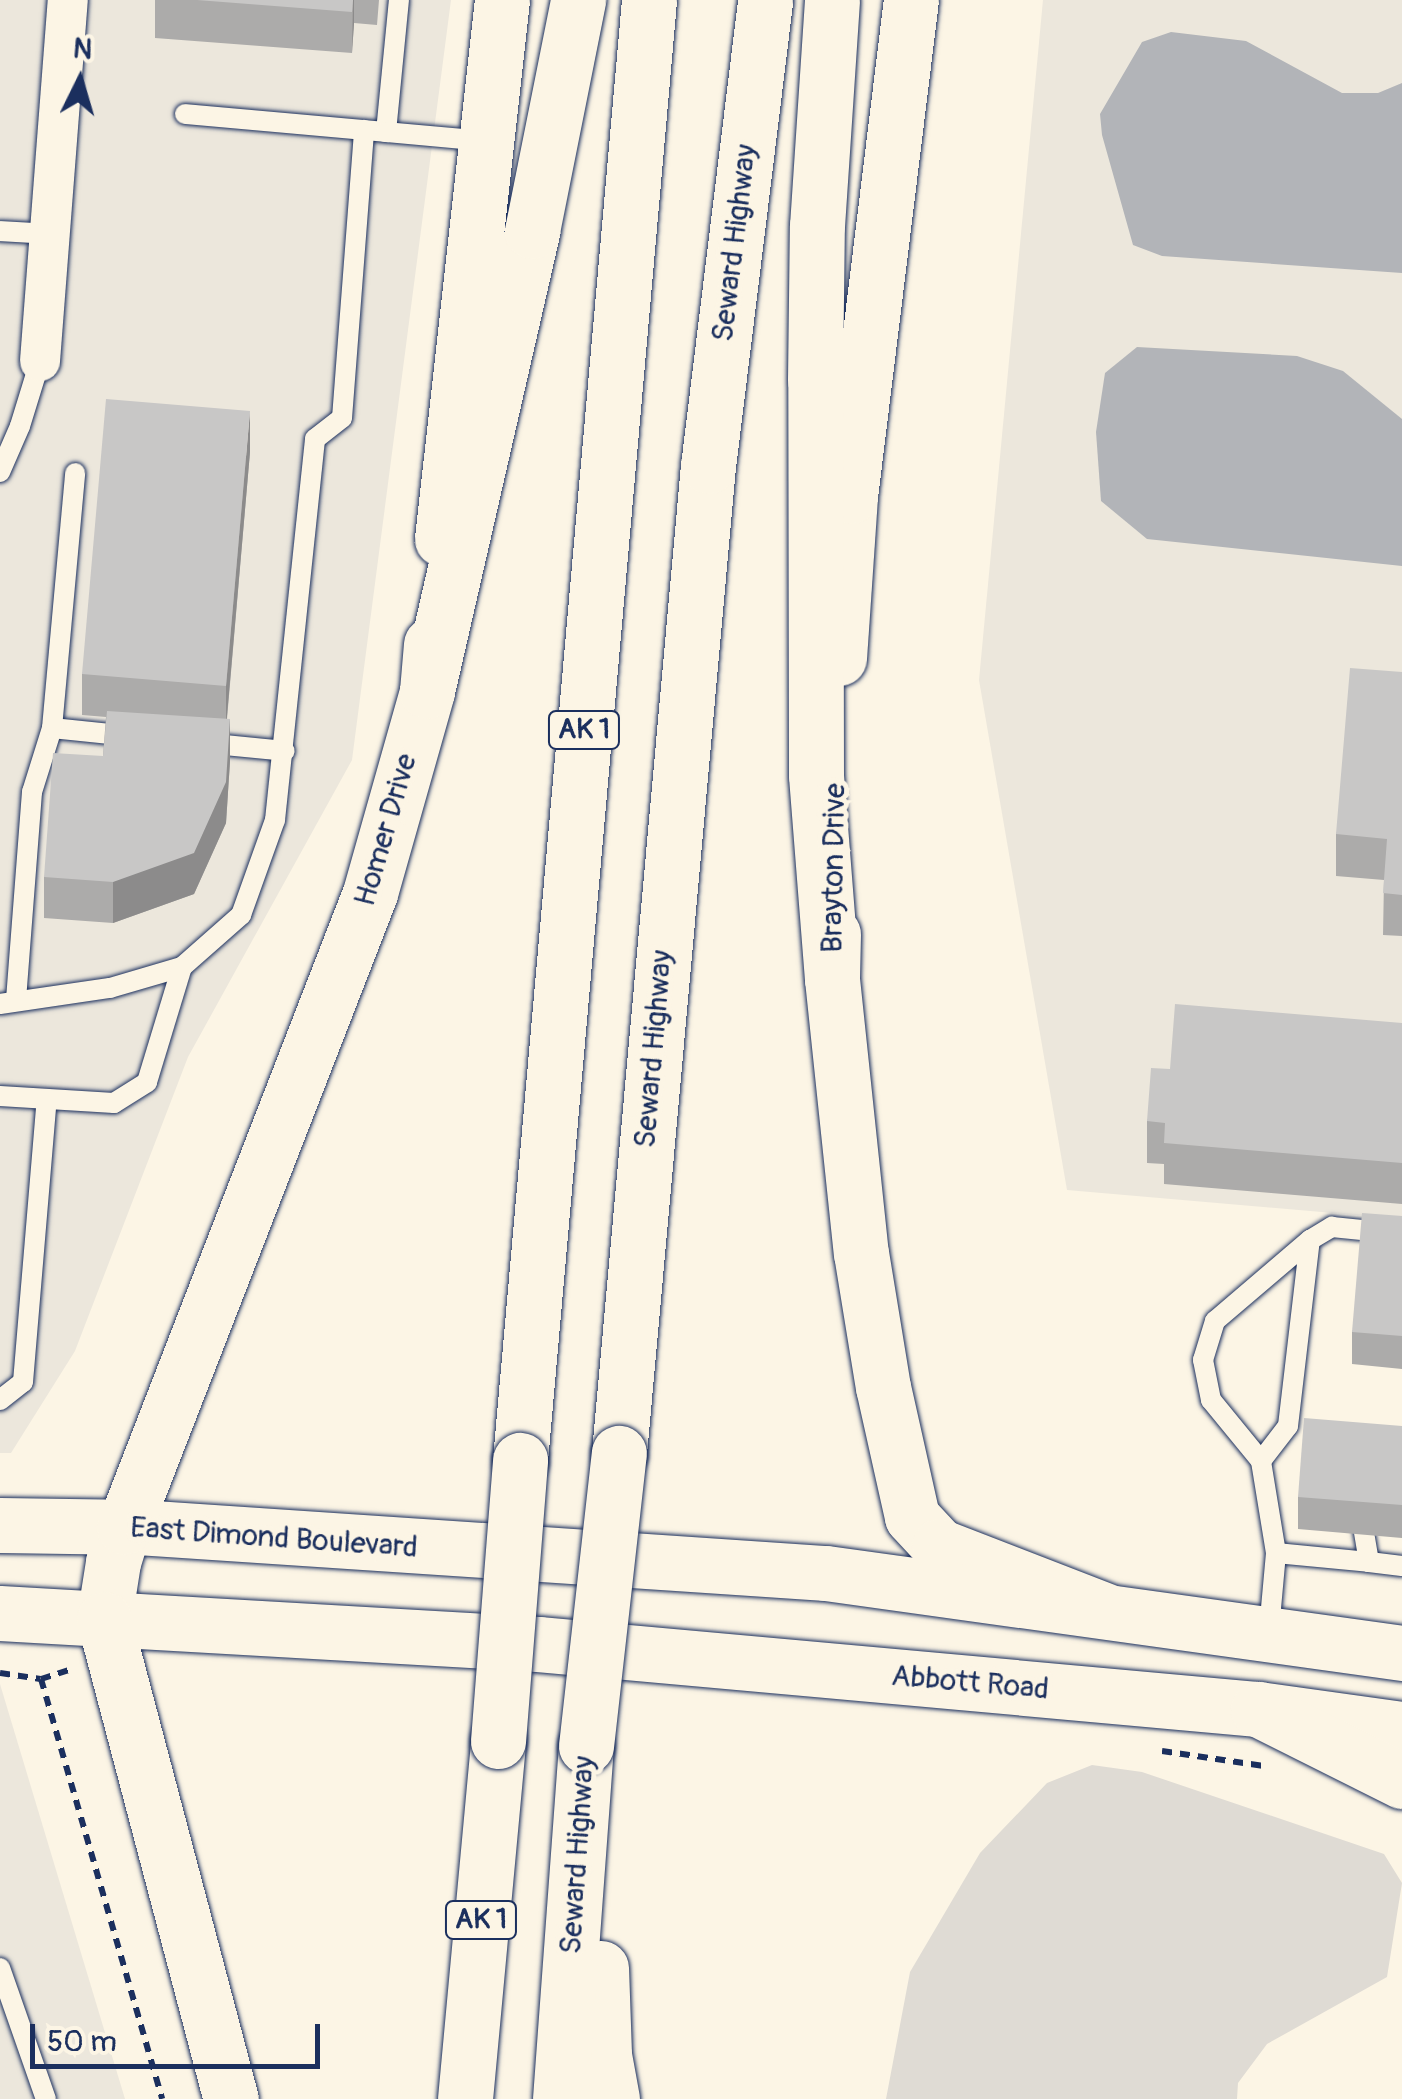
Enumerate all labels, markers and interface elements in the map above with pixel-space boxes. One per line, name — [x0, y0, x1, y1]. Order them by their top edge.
north arrow — [30, 30, 130, 130]
text: N — [72, 31, 94, 68]
street label: Seward Highway — [705, 142, 765, 344]
road number: AK 1 — [546, 707, 622, 753]
street label: Homer Drive — [347, 750, 425, 910]
street label: Brayton Drive — [815, 783, 853, 953]
street label: Seward Highway — [627, 949, 681, 1149]
street label: East Dimond Boulevard — [129, 1510, 419, 1566]
street label: Abbott Road — [890, 1658, 1050, 1708]
street label: Seward Highway — [553, 1755, 603, 1955]
road number: AK 1 — [444, 1897, 518, 1943]
scale bar — [35, 2004, 325, 2066]
text: 50 m — [47, 2023, 117, 2060]

